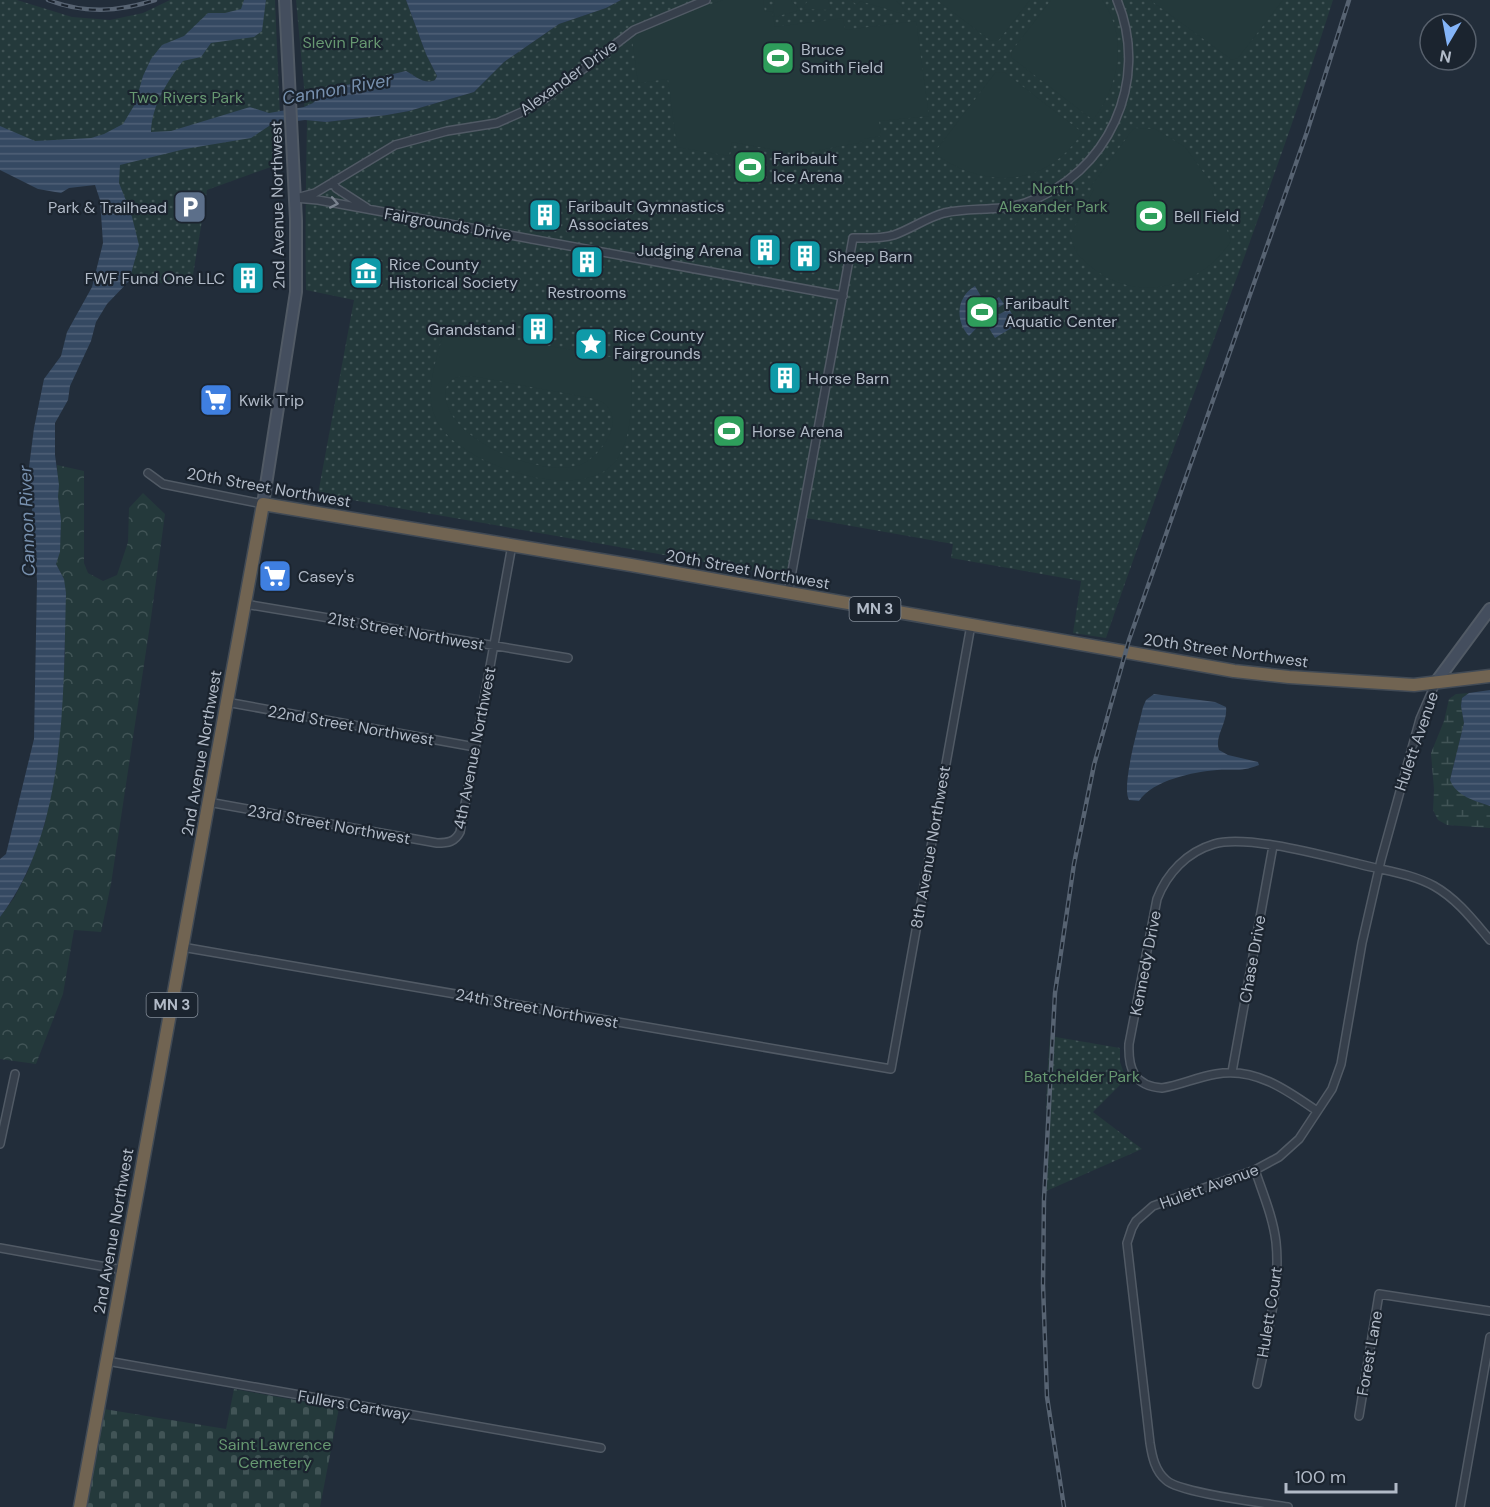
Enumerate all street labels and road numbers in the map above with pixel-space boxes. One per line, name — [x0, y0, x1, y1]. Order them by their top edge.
street label: Alexander Drive — [515, 35, 621, 120]
street label: 2nd Avenue Northwest — [266, 121, 289, 289]
street label: Fairgrounds Drive — [383, 203, 513, 246]
street label: 20th Street Northwest — [185, 463, 353, 512]
street label: 20th Street Northwest — [664, 545, 832, 594]
road number: MN 3 — [850, 597, 900, 621]
street label: 21st Street Northwest — [326, 607, 486, 656]
street label: 20th Street Northwest — [1142, 629, 1310, 672]
street label: 4th Avenue Northwest — [448, 665, 501, 831]
street label: 2nd Avenue Northwest — [177, 668, 226, 838]
street label: Hulett Avenue — [1390, 689, 1443, 794]
street label: 22nd Street Northwest — [266, 701, 436, 750]
street label: 8th Avenue Northwest — [906, 764, 955, 930]
street label: 23rd Street Northwest — [246, 800, 412, 849]
street label: Kennedy Drive — [1125, 909, 1166, 1017]
street label: Chase Drive — [1234, 914, 1271, 1005]
street label: 24th Street Northwest — [454, 984, 620, 1033]
road number: MN 3 — [146, 993, 198, 1017]
street label: 2nd Avenue Northwest — [89, 1146, 138, 1316]
street label: Hulett Avenue — [1157, 1159, 1261, 1214]
street label: Hulett Court — [1252, 1265, 1287, 1359]
street label: Forest Lane — [1352, 1309, 1387, 1397]
street label: Fullers Cartway — [296, 1385, 412, 1426]

